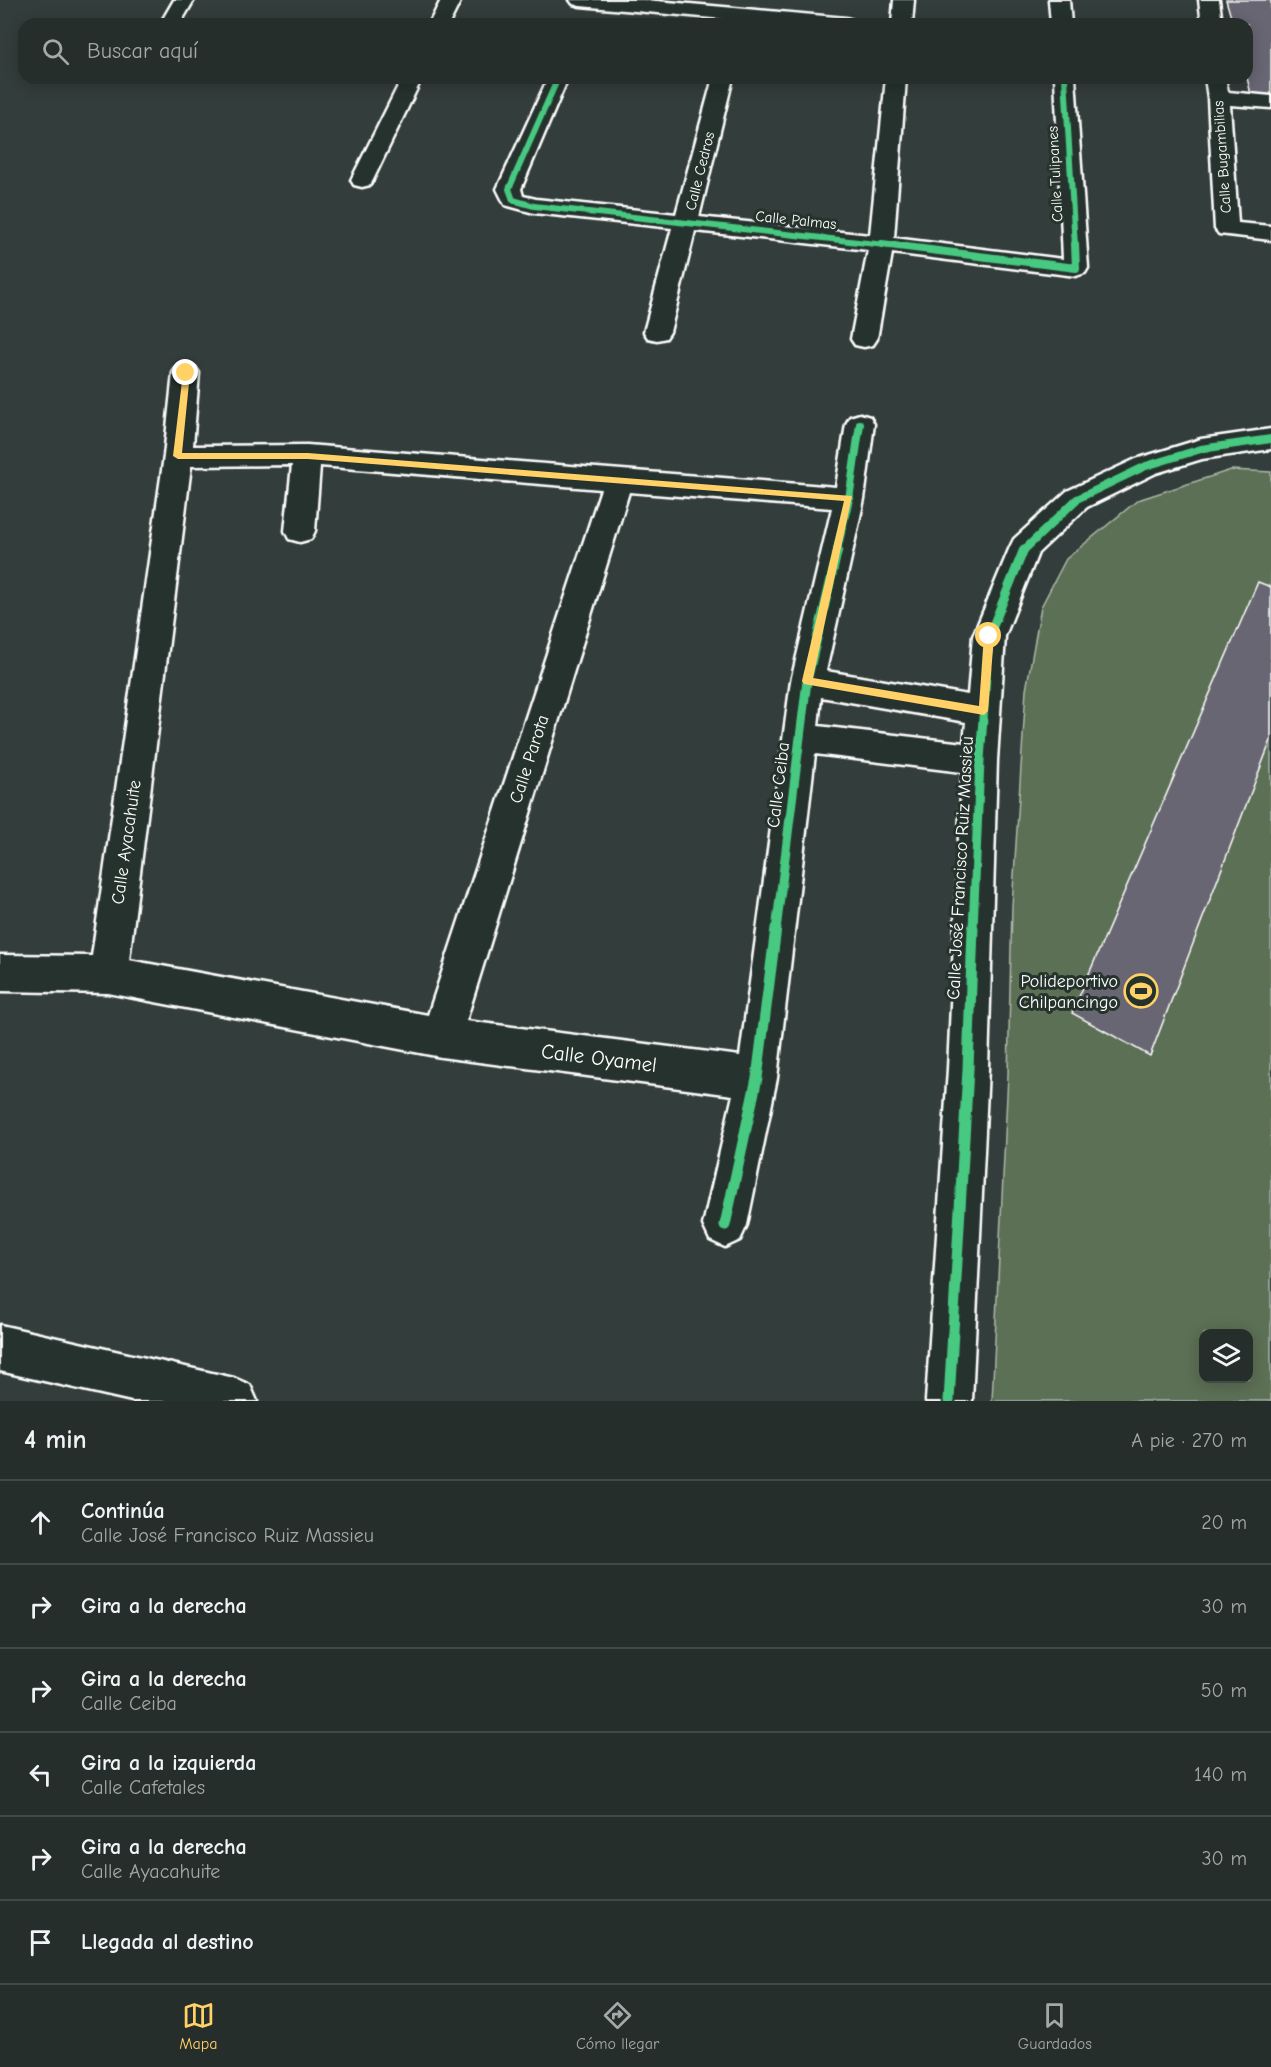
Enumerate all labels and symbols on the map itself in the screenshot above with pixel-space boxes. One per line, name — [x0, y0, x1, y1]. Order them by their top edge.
street label: Calle Bugambilias — [1209, 100, 1235, 214]
street label: Calle Tulipanes — [1044, 126, 1066, 222]
street label: Calle Cedros — [682, 130, 718, 212]
street label: Calle Palmas — [755, 207, 837, 233]
route end — [172, 359, 198, 385]
route start — [975, 622, 1001, 648]
street label: Calle Parota — [505, 712, 554, 806]
street label: Calle José Francisco Ruiz Massieu — [943, 736, 978, 1000]
street label: Calle Ceiba — [763, 741, 794, 829]
street label: Calle Ayacahuite — [107, 779, 146, 906]
place label: Polideportivo Chilpancingo — [1019, 971, 1118, 1013]
sports icon: Polideportivo Chilpancingo — [1123, 973, 1159, 1009]
street label: Calle Oyamel — [540, 1039, 658, 1077]

